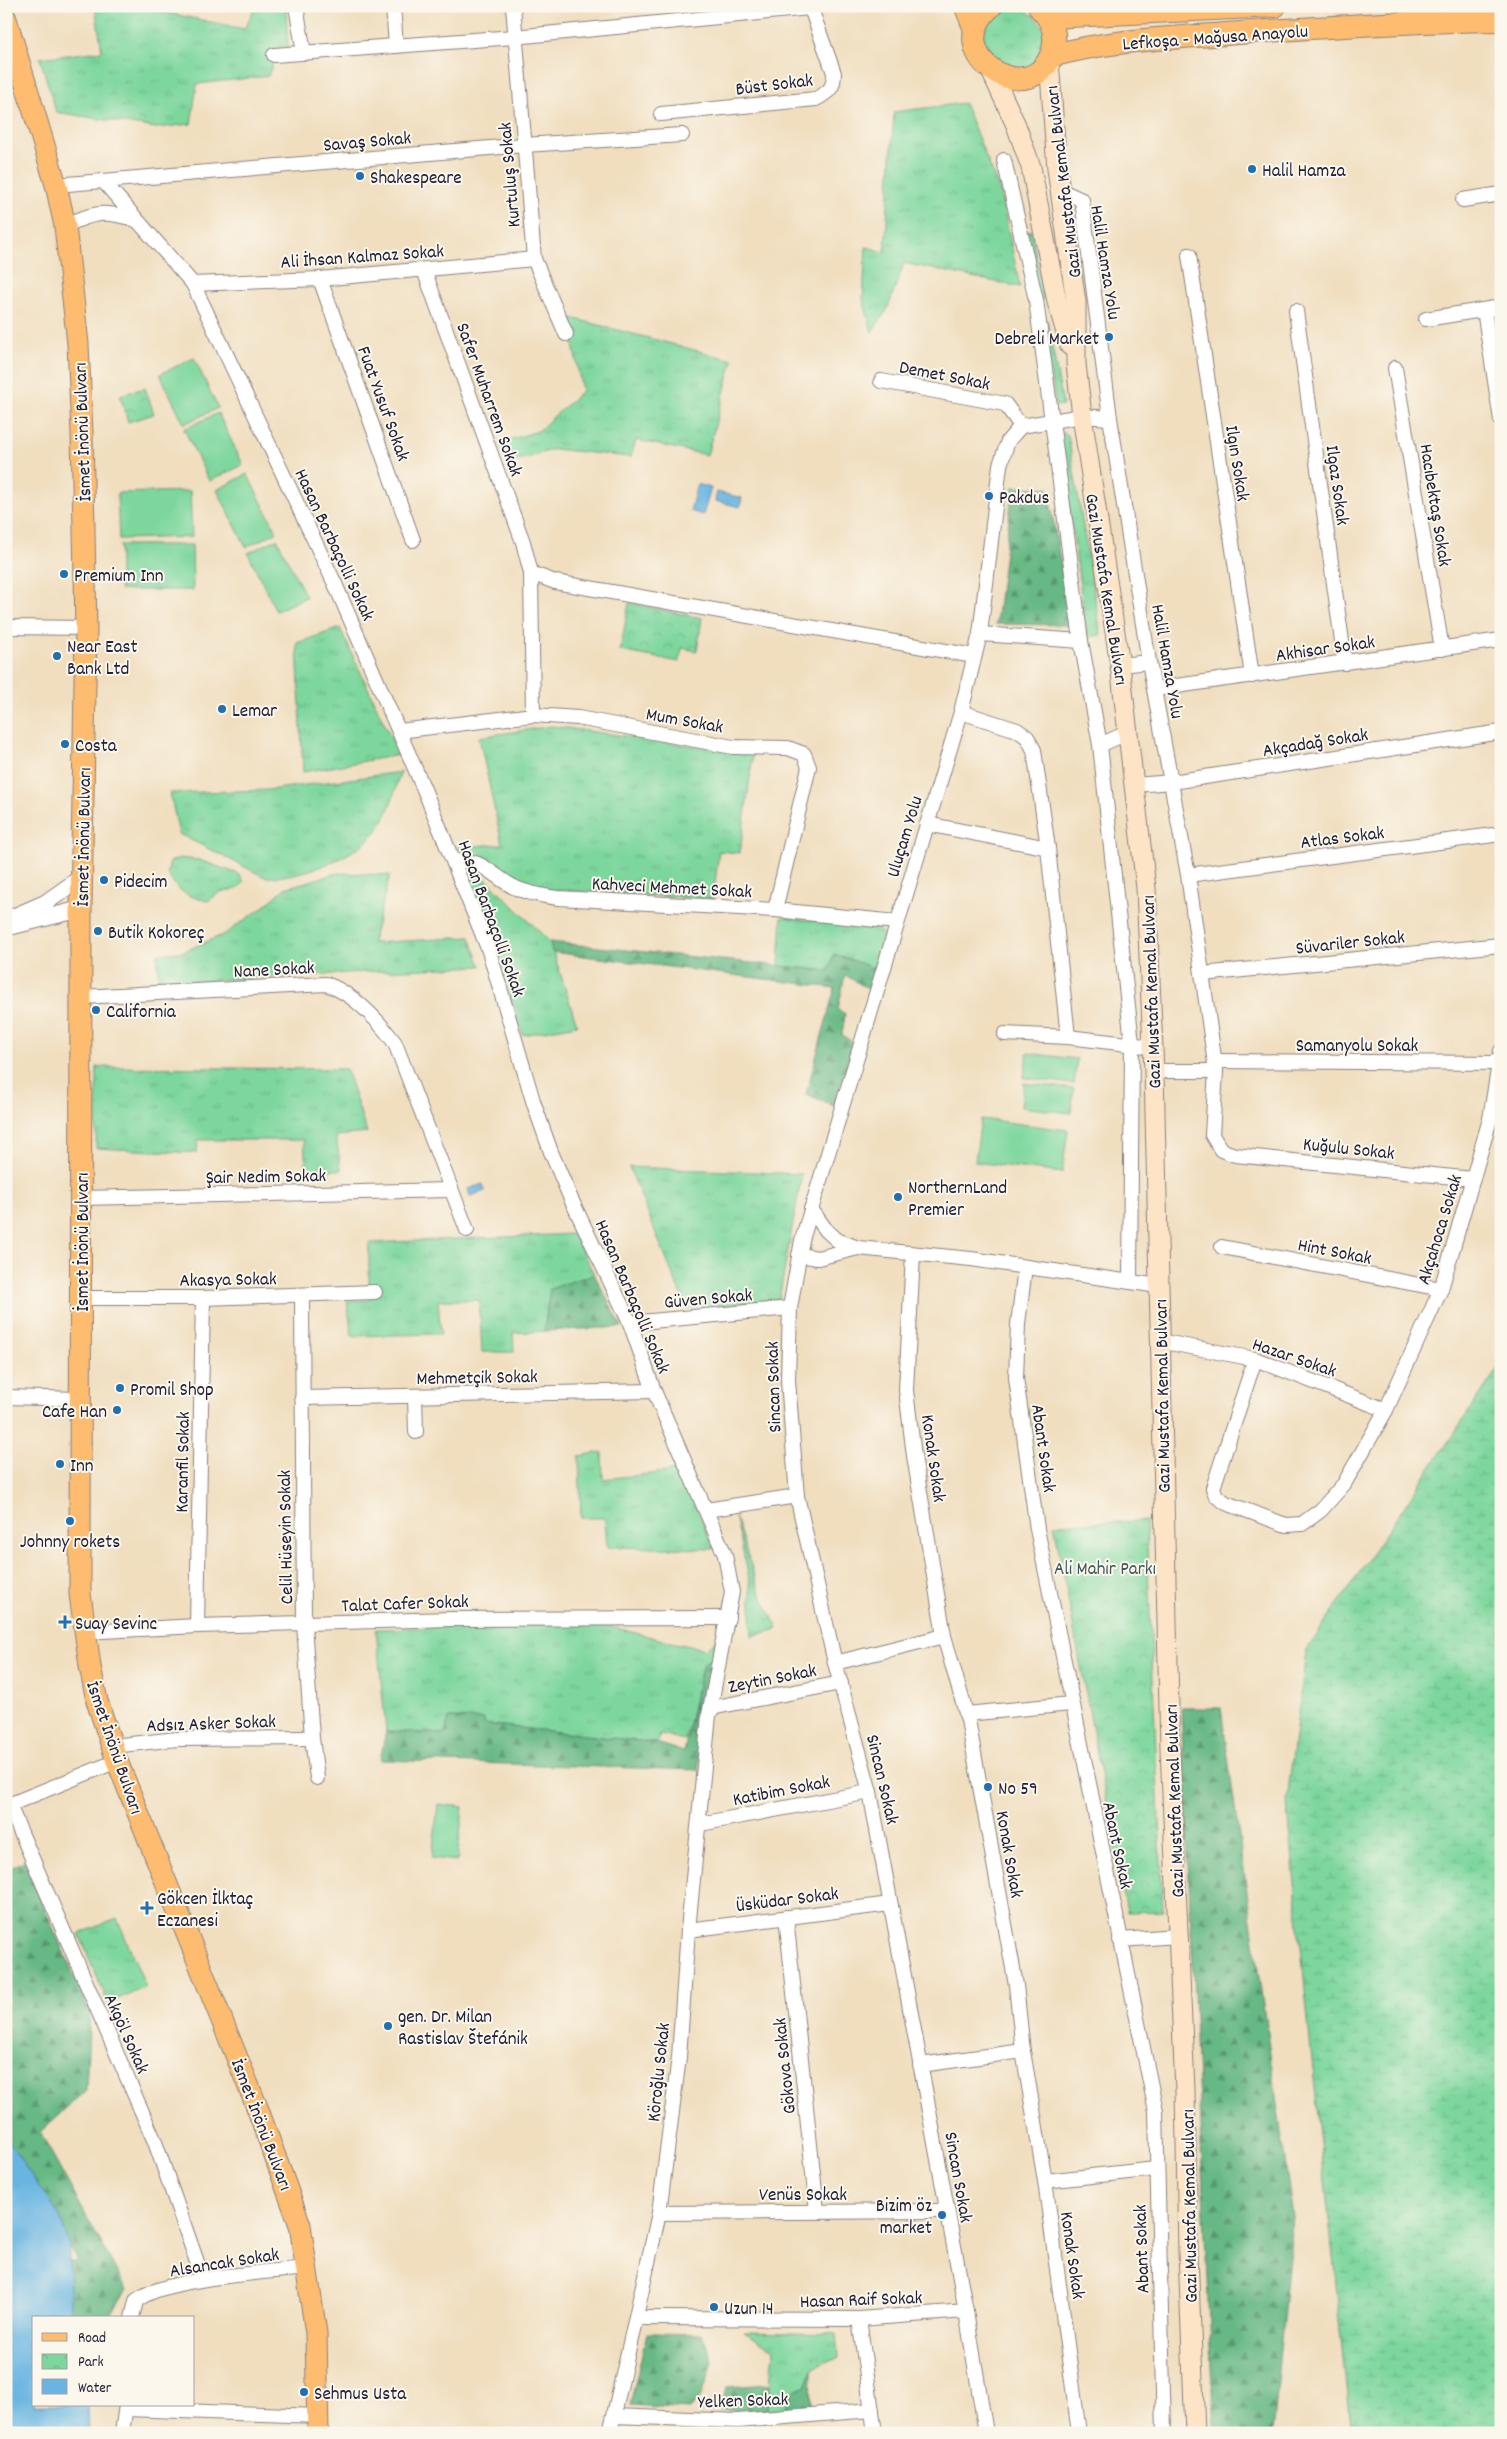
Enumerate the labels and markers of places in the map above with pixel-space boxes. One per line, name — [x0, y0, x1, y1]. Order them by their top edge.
place label: Halil Hamza — [1262, 159, 1346, 186]
marker: Halil Hamza — [1246, 163, 1258, 175]
place label: Shakespeare — [370, 166, 462, 193]
marker: Shakespeare — [354, 170, 366, 182]
place label: Debreli Market — [995, 327, 1099, 354]
marker: Debreli Market — [1103, 331, 1115, 343]
place label: Pakdus — [999, 486, 1049, 513]
marker: Pakdus — [983, 490, 995, 502]
place label: Premium Inn — [74, 564, 164, 591]
marker: Premium Inn — [58, 568, 70, 580]
place label: Near East Bank Ltd — [67, 635, 138, 684]
marker: Near East Bank Ltd — [51, 650, 63, 662]
place label: Lemar — [232, 699, 277, 726]
marker: Lemar — [216, 703, 228, 715]
place label: Costa — [75, 734, 118, 761]
marker: Costa — [59, 738, 71, 750]
place label: Pidecim — [114, 870, 168, 897]
marker: Pidecim — [98, 874, 110, 886]
place label: Butik Kokoreç — [108, 921, 204, 948]
marker: Butik Kokoreç — [92, 925, 104, 937]
place label: California — [106, 1000, 177, 1027]
marker: California — [90, 1004, 102, 1016]
place label: NorthernLand Premier — [908, 1176, 1007, 1225]
marker: NorthernLand Premier — [892, 1191, 904, 1203]
place label: Promil Shop — [130, 1378, 214, 1405]
marker: Promil Shop — [114, 1382, 126, 1394]
place label: Cafe Han — [42, 1400, 107, 1427]
marker: Cafe Han — [111, 1404, 123, 1416]
place label: Inn — [70, 1454, 93, 1481]
marker: Inn — [54, 1458, 66, 1470]
marker: Johnny rokets — [64, 1515, 76, 1527]
place label: Johnny rokets — [20, 1530, 120, 1557]
place label: Suay Sevinc — [75, 1612, 157, 1639]
marker: Suay Sevinc — [59, 1616, 71, 1628]
place label: No 59 — [998, 1777, 1038, 1804]
marker: No 59 — [982, 1781, 994, 1793]
place label: Gökcen İlktaç Eczanesi — [157, 1887, 253, 1936]
marker: Gökcen İlktaç Eczanesi — [141, 1902, 153, 1914]
place label: gen. Dr. Milan Rastislav Štefánik — [398, 2005, 528, 2054]
marker: gen. Dr. Milan Rastislav Štefánik — [382, 2020, 394, 2032]
place label: Bizim öz market — [876, 2194, 932, 2243]
marker: Bizim öz market — [936, 2209, 948, 2221]
place label: Uzun 14 — [724, 2297, 774, 2324]
marker: Uzun 14 — [708, 2301, 720, 2313]
place label: Sehmus Usta — [314, 2382, 407, 2409]
marker: Sehmus Usta — [298, 2386, 310, 2398]

